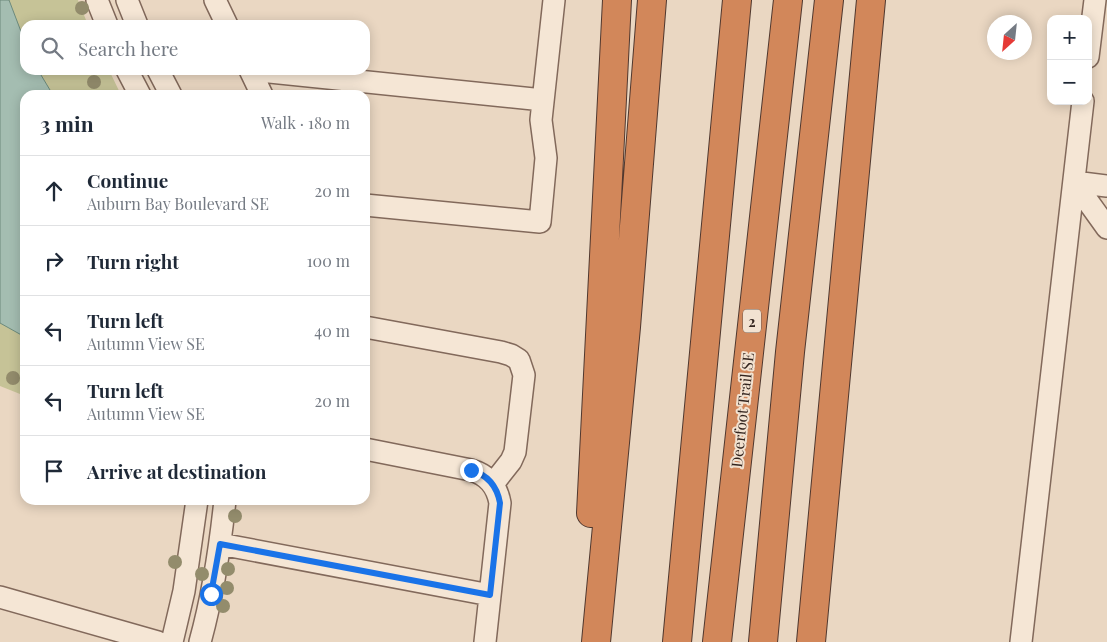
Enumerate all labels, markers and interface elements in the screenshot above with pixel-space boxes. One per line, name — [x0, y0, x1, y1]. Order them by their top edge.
north arrow — [987, 15, 1032, 60]
map controls — [1047, 15, 1092, 105]
button: + — [1047, 15, 1092, 60]
search box — [20, 20, 370, 75]
icon: search — [38, 34, 66, 62]
text: Search here — [78, 35, 178, 61]
button: − — [1047, 60, 1092, 105]
text: 3 min — [40, 109, 94, 137]
text: Walk · 180 m — [261, 112, 350, 133]
text: Continue — [87, 167, 168, 193]
icon: ahead — [40, 177, 68, 205]
text: 20 m — [315, 180, 350, 201]
text: Auburn Bay Boulevard SE — [87, 193, 269, 214]
icon: right — [40, 247, 68, 275]
text: Turn right — [87, 248, 179, 274]
text: 100 m — [307, 250, 350, 271]
text: Turn left — [87, 307, 164, 333]
road number: 2 — [743, 310, 761, 332]
icon: left — [40, 317, 68, 345]
text: 40 m — [314, 320, 350, 341]
text: Autumn View SE — [87, 333, 205, 354]
street label: Deerfoot Trail SE — [726, 352, 758, 468]
text: Turn left — [87, 377, 164, 403]
icon: left — [40, 387, 68, 415]
text: 20 m — [315, 390, 350, 411]
text: Autumn View SE — [87, 403, 205, 424]
icon: arrive — [40, 457, 68, 485]
text: Arrive at destination — [87, 458, 267, 484]
route end — [460, 459, 483, 482]
route start — [200, 583, 223, 606]

